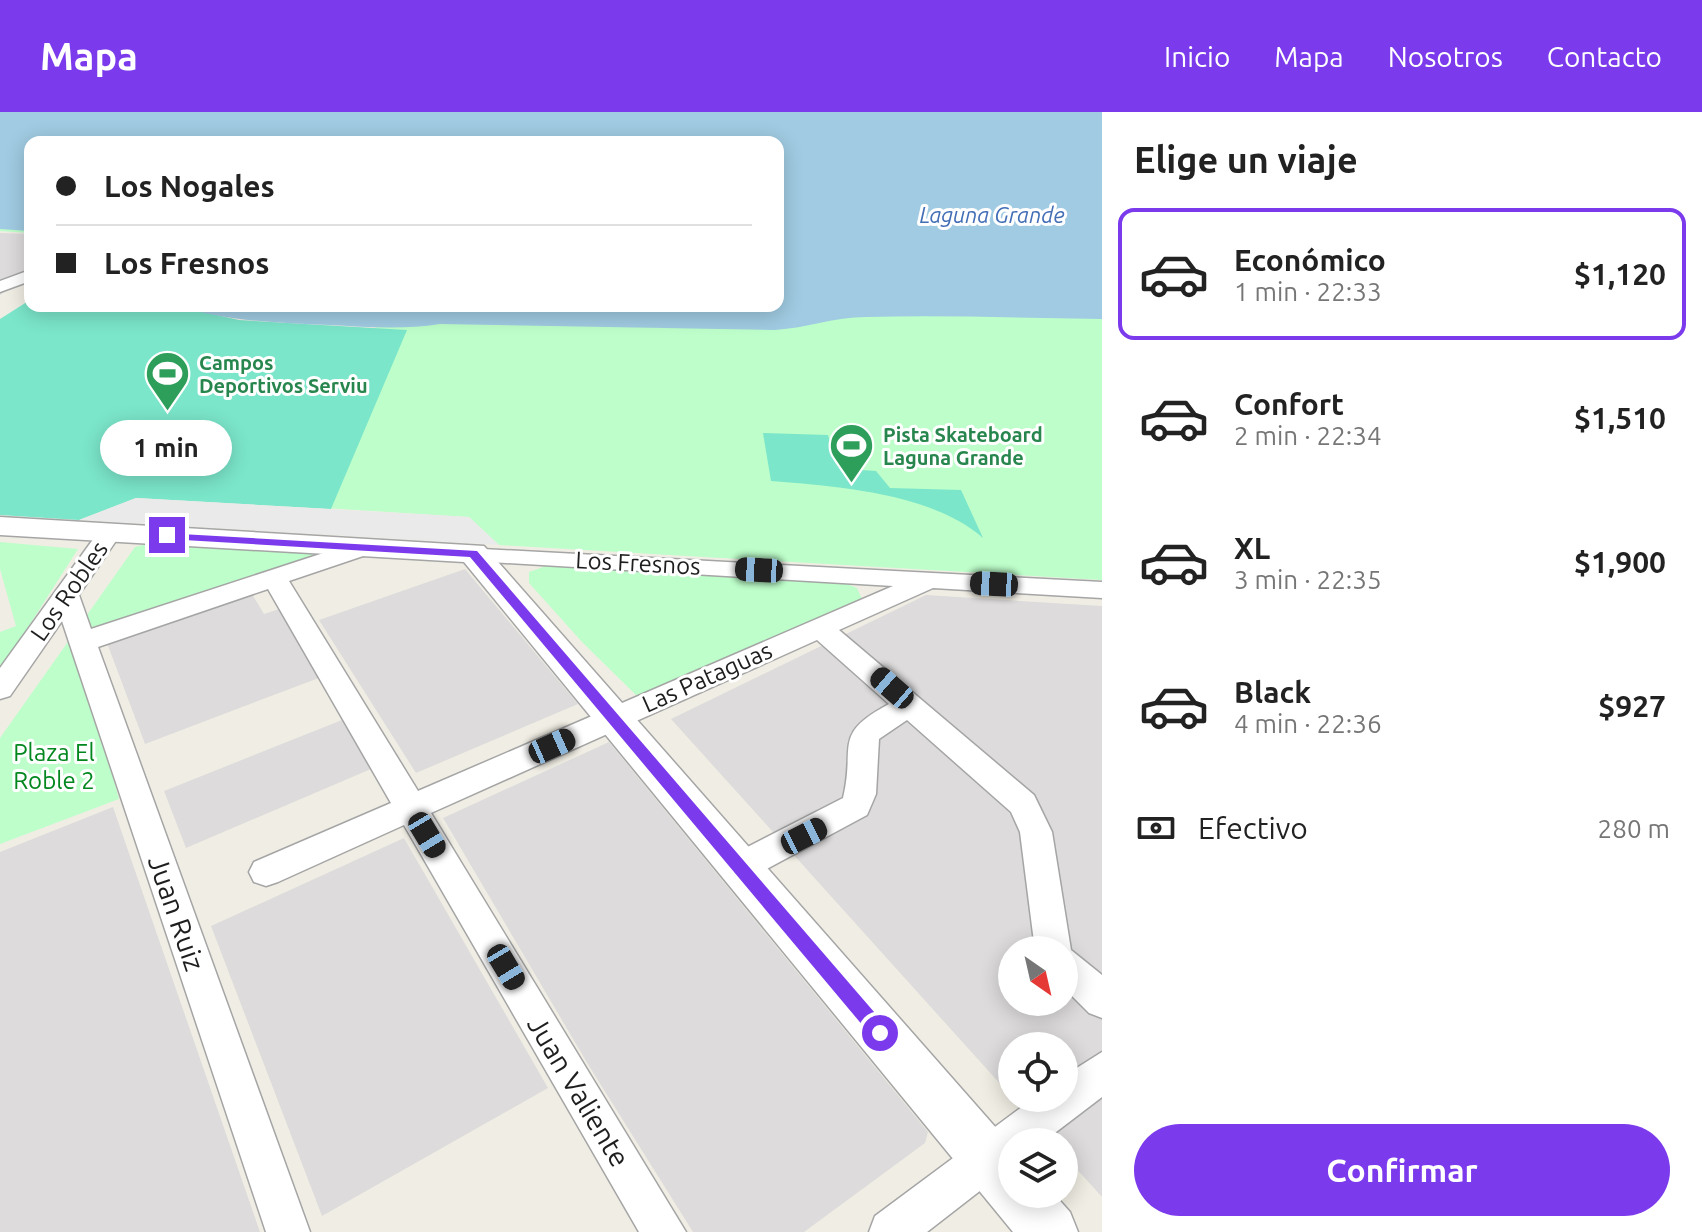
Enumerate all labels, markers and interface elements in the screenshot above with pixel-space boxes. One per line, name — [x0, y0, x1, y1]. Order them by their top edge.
text: Mapa — [40, 35, 138, 77]
text: Inicio — [1164, 41, 1230, 72]
text: Mapa — [1274, 41, 1344, 72]
text: Nosotros — [1388, 41, 1503, 72]
text: Contacto — [1547, 41, 1662, 72]
text: Elige un viaje — [1134, 139, 1358, 180]
text: Los Nogales — [104, 169, 275, 203]
water label: Laguna Grande — [919, 202, 1065, 227]
icon: car — [1138, 238, 1210, 310]
text: Económico — [1234, 243, 1386, 277]
text: Los Fresnos — [104, 246, 269, 280]
text: $1,120 — [1574, 257, 1666, 291]
text: 1 min · 22:33 — [1234, 277, 1382, 306]
sports icon: Campos Deportivos Serviu — [144, 350, 192, 413]
place label: Campos Deportivos Serviu — [199, 351, 368, 397]
icon: car — [1138, 382, 1210, 454]
text: Confort — [1234, 387, 1344, 421]
text: $1,510 — [1574, 401, 1666, 435]
callout: 1 min — [101, 419, 233, 475]
text: 2 min · 22:34 — [1234, 421, 1382, 450]
sports icon: Pista Skateboard Laguna Grande — [828, 422, 876, 485]
place label: Pista Skateboard Laguna Grande — [883, 423, 1043, 469]
text: 1 min — [133, 433, 199, 462]
route end — [149, 517, 185, 553]
icon: car — [1138, 526, 1210, 598]
text: XL — [1234, 531, 1270, 565]
street label: Los Robles — [25, 536, 113, 646]
text: $1,900 — [1574, 545, 1666, 579]
street label: Los Fresnos — [575, 546, 701, 580]
car — [734, 557, 784, 583]
text: 3 min · 22:35 — [1234, 565, 1382, 594]
car — [969, 571, 1019, 597]
street label: Las Pataguas — [638, 636, 776, 718]
car — [866, 663, 918, 713]
icon: car — [1138, 670, 1210, 742]
text: Black — [1234, 675, 1311, 709]
text: $927 — [1598, 689, 1666, 723]
text: 4 min · 22:36 — [1234, 709, 1382, 738]
car — [525, 725, 579, 767]
park label: Plaza El Roble 2 — [13, 739, 95, 794]
icon: cash — [1134, 806, 1178, 850]
car — [404, 808, 450, 862]
text: Efectivo — [1198, 811, 1308, 845]
car — [777, 814, 831, 858]
text: 280 m — [1598, 814, 1670, 843]
street label: Juan Ruiz — [143, 851, 211, 975]
north arrow — [998, 936, 1078, 1016]
map controls — [998, 936, 1078, 1208]
car — [483, 940, 529, 994]
street label: Juan Valiente — [522, 1010, 636, 1172]
route start — [862, 1015, 898, 1051]
button: locate — [998, 1032, 1078, 1112]
button: Confirmar — [1134, 1124, 1670, 1216]
button: layers — [998, 1128, 1078, 1208]

